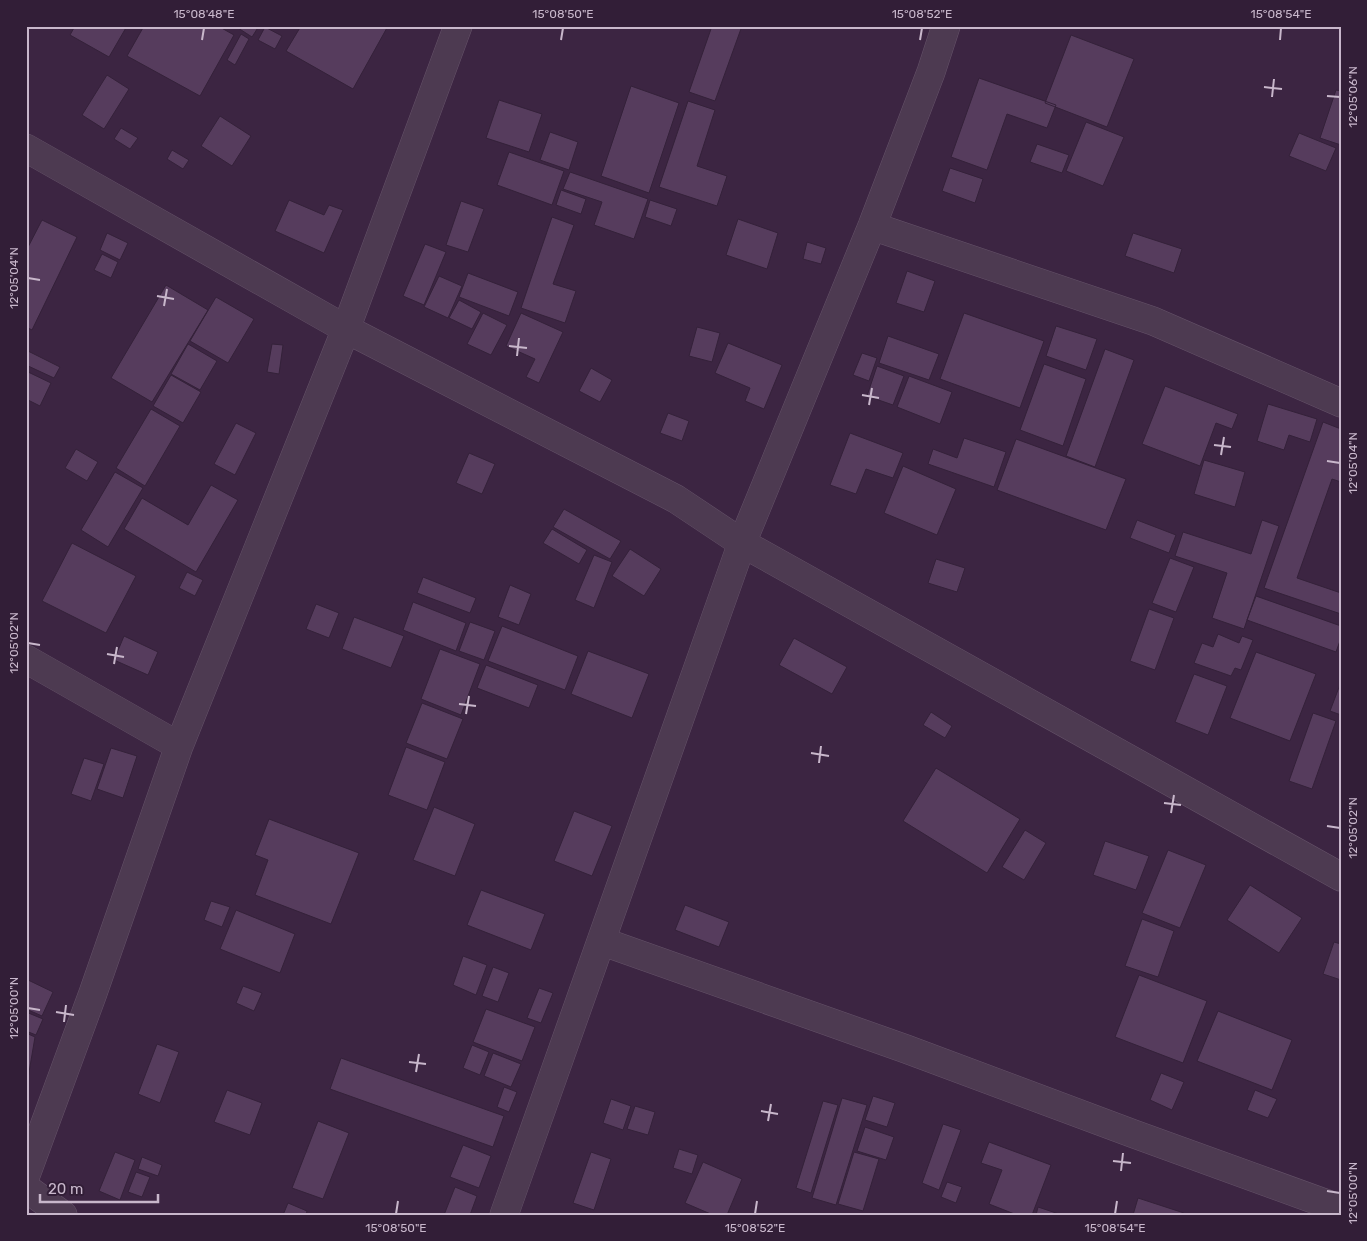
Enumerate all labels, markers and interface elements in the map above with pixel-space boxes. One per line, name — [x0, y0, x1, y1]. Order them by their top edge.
text: 15°08'48"E — [173, 7, 235, 21]
text: 15°08'50"E — [532, 7, 594, 21]
text: 15°08'52"E — [892, 7, 952, 21]
text: 15°08'54"E — [1251, 7, 1311, 21]
text: 12°05'06"N — [1346, 66, 1360, 128]
text: 12°05'04"N — [7, 247, 21, 309]
text: 12°05'04"N — [1346, 432, 1360, 494]
text: 12°05'02"N — [7, 612, 21, 674]
text: 12°05'02"N — [1346, 797, 1360, 859]
text: 12°05'00"N — [7, 977, 21, 1039]
text: 12°05'00"N — [1346, 1162, 1360, 1224]
scale bar — [40, 1171, 158, 1203]
text: 20 m — [48, 1180, 83, 1198]
text: 15°08'50"E — [365, 1221, 427, 1235]
text: 15°08'52"E — [725, 1221, 785, 1235]
text: 15°08'54"E — [1085, 1221, 1145, 1235]

